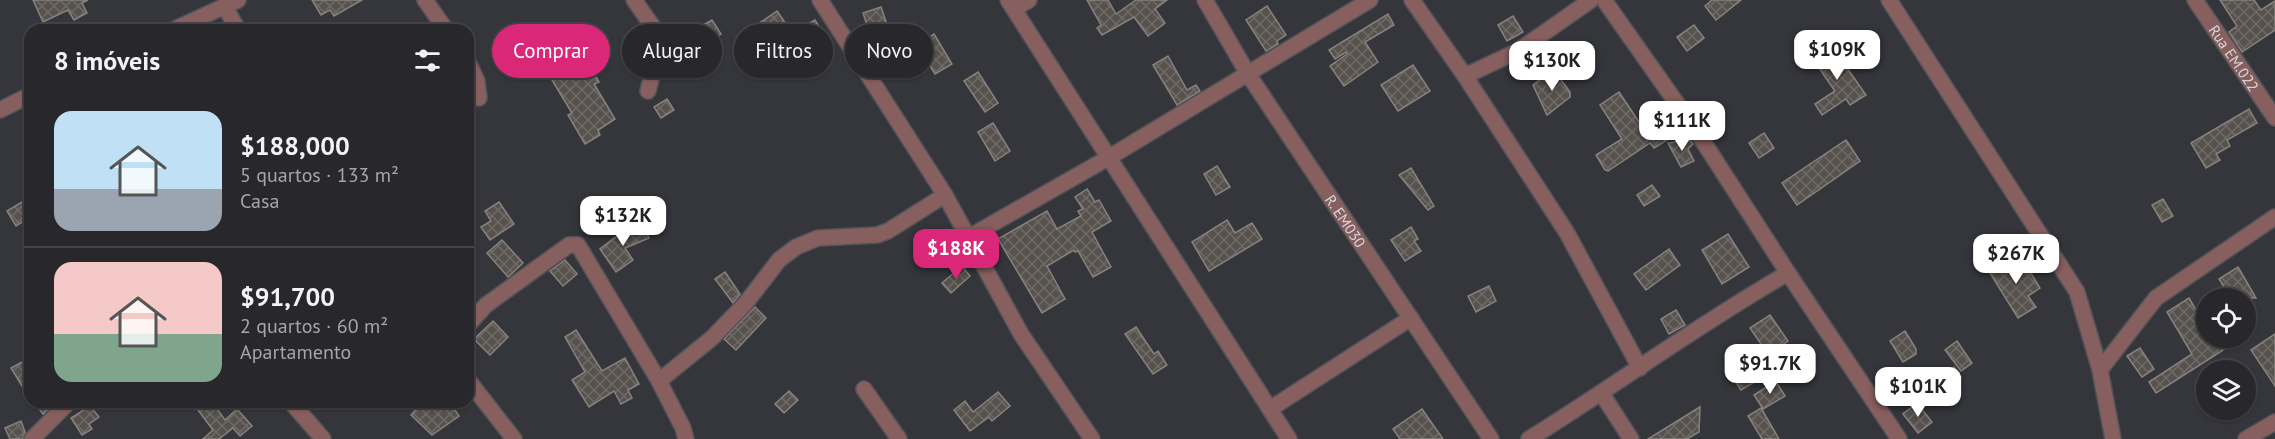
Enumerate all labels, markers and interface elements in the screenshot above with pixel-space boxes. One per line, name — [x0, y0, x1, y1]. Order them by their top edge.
street label: Rua EM.022 — [2205, 21, 2263, 95]
chip: Comprar — [492, 24, 610, 78]
chip: Alugar — [622, 24, 722, 78]
chip: Filtros — [734, 24, 833, 78]
chip: Novo — [845, 24, 933, 78]
pin: $109K — [1795, 30, 1879, 81]
text: $109K — [1808, 36, 1866, 62]
pin: $130K — [1510, 41, 1594, 92]
text: 8 imóveis — [54, 44, 160, 77]
icon: filters — [411, 44, 444, 77]
text: $130K — [1523, 47, 1581, 73]
pin: $111K — [1640, 101, 1724, 152]
text: $111K — [1653, 107, 1711, 133]
text: $188,000 — [240, 129, 350, 162]
icon: home — [102, 135, 174, 207]
text: 5 quartos · 133 m² — [240, 162, 399, 188]
text: Casa — [240, 188, 279, 214]
street label: R. EM030 — [1321, 191, 1370, 251]
pin: $132K — [581, 196, 665, 247]
text: $132K — [594, 202, 652, 228]
pin: $188K — [914, 229, 998, 280]
pin: $267K — [1974, 234, 2058, 285]
text: $188K — [927, 235, 985, 261]
text: $267K — [1987, 240, 2045, 266]
text: $91,700 — [240, 280, 335, 313]
icon: home — [102, 286, 174, 358]
map controls — [2196, 288, 2256, 420]
button: locate — [2196, 288, 2256, 348]
text: 2 quartos · 60 m² — [240, 313, 388, 339]
text: Apartamento — [240, 339, 351, 365]
pin: $91.7K — [1721, 344, 1819, 395]
text: $91.7K — [1739, 350, 1801, 376]
button: layers — [2196, 360, 2256, 420]
pin: $101K — [1876, 367, 1960, 418]
text: $101K — [1889, 373, 1947, 399]

